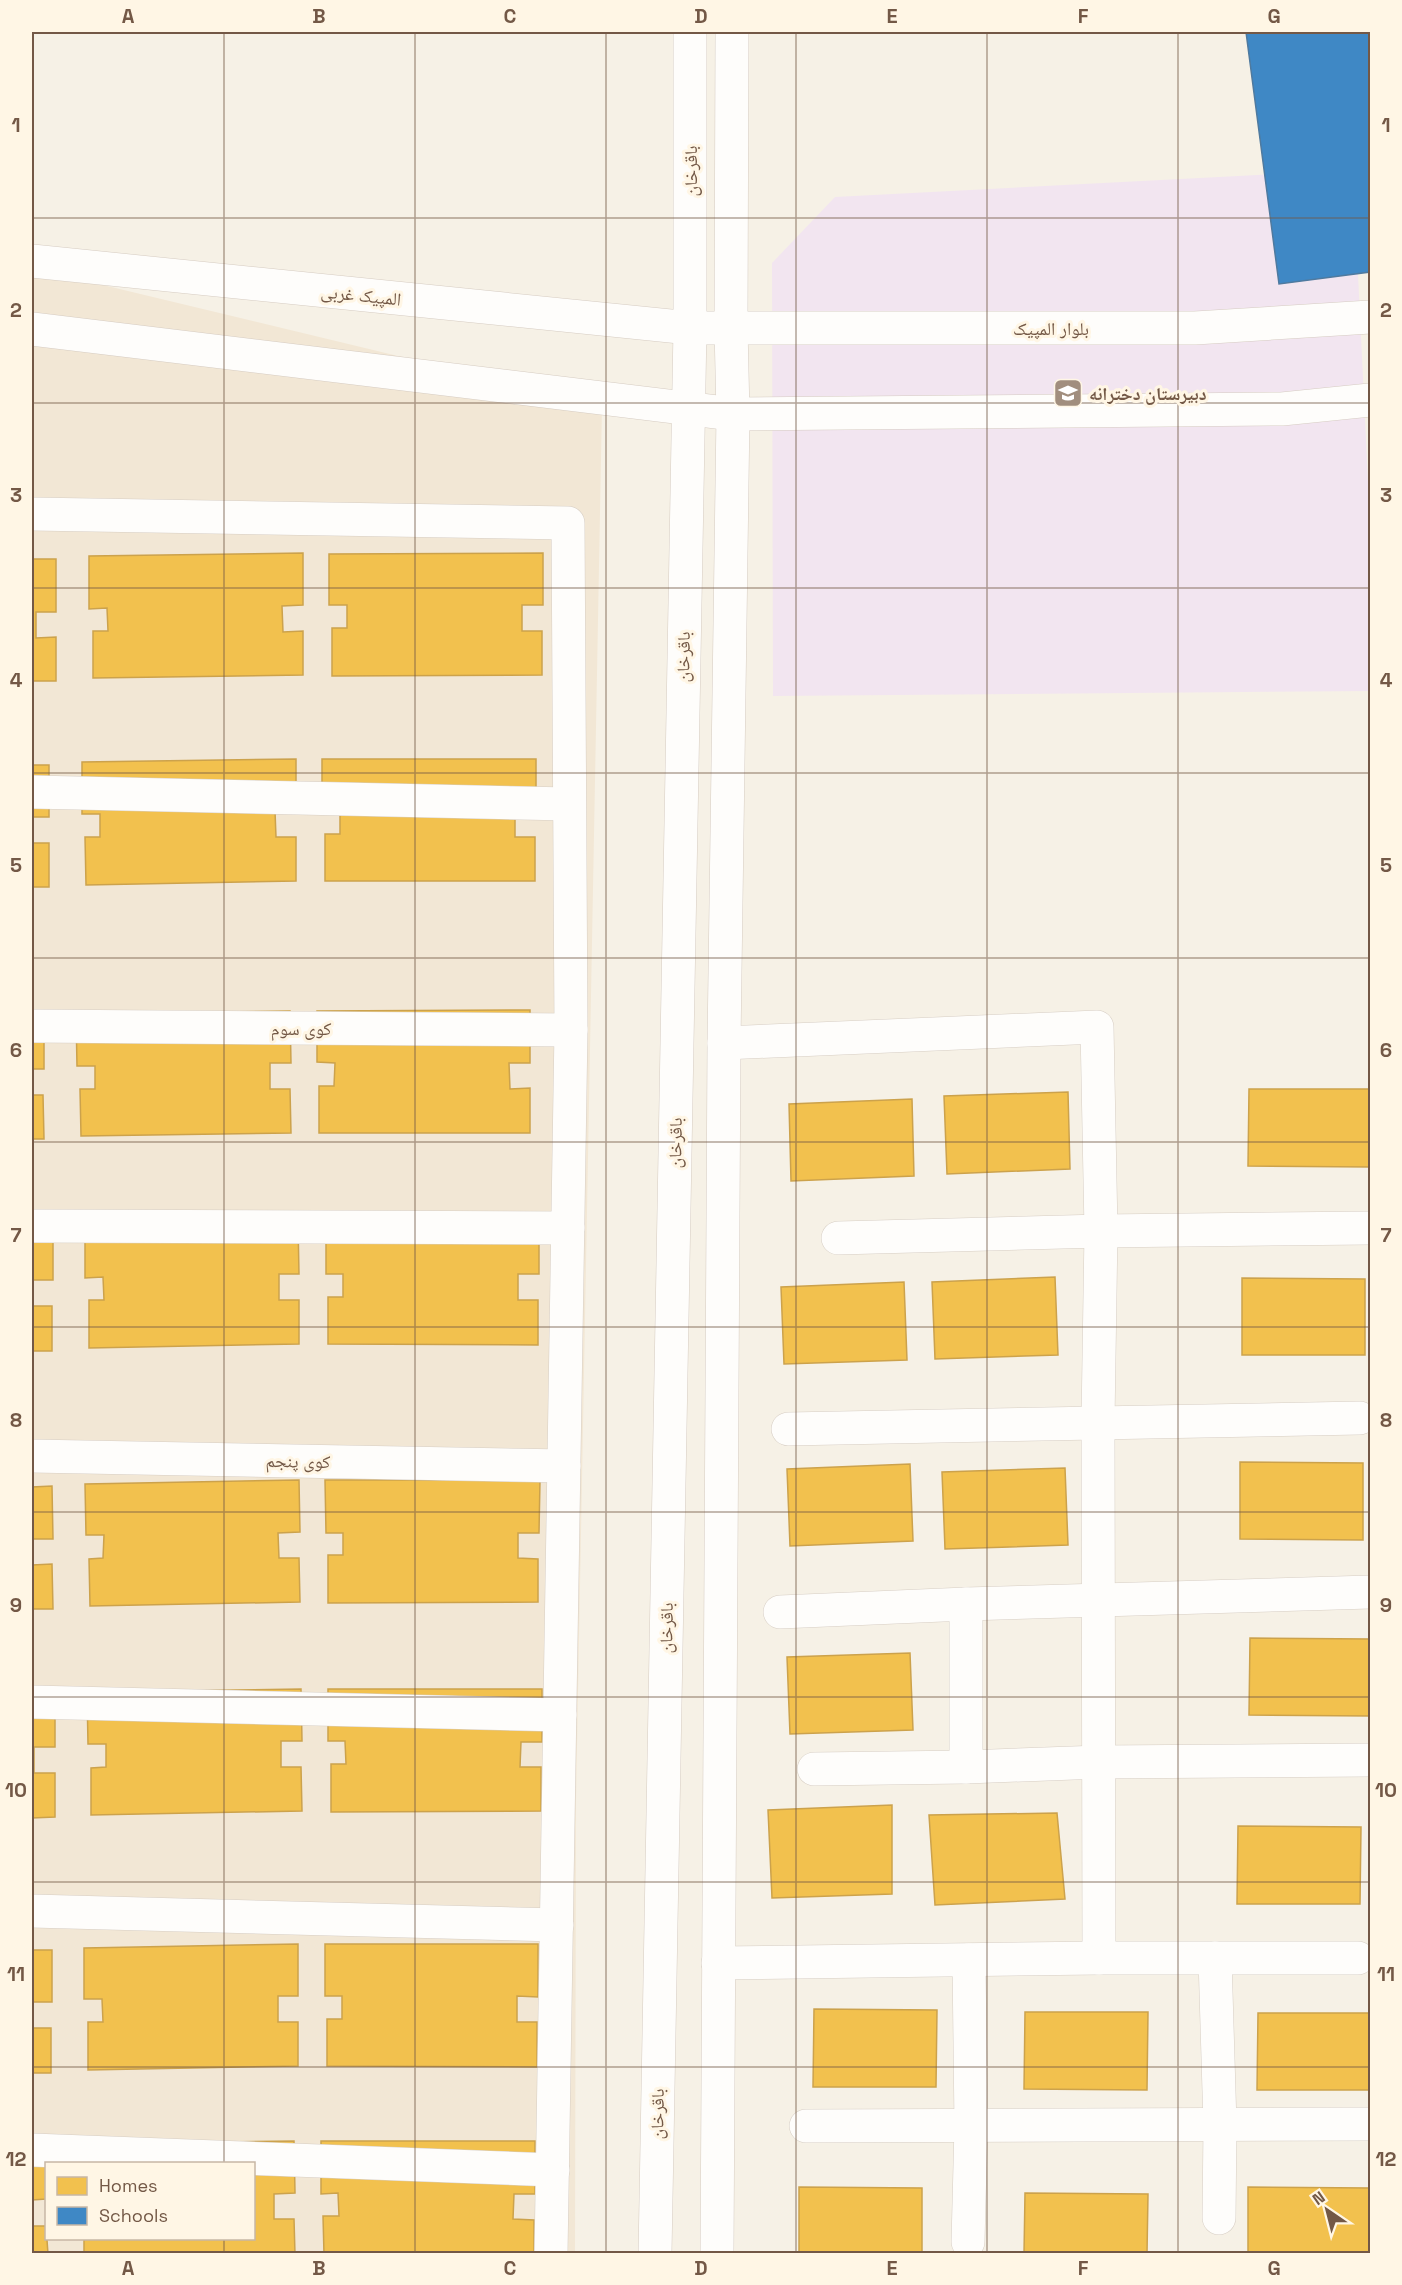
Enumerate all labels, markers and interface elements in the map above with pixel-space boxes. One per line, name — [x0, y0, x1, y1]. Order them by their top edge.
text: A — [122, 3, 135, 29]
text: B — [312, 3, 326, 29]
text: C — [504, 3, 517, 29]
text: D — [694, 3, 708, 29]
text: E — [886, 3, 898, 29]
text: F — [1078, 3, 1089, 29]
text: G — [1267, 3, 1281, 29]
text: 1 — [11, 112, 21, 138]
text: 1 — [1381, 112, 1391, 138]
street label: باقرخان — [679, 146, 702, 196]
street label: المپیک غربی — [320, 279, 402, 311]
text: 2 — [10, 297, 22, 323]
text: 2 — [1380, 297, 1392, 323]
street label: بلوار المپیک — [1013, 317, 1089, 340]
school or university icon: دبیرستان دخترانه — [1052, 377, 1084, 409]
place label: دبیرستان دخترانه — [1089, 382, 1207, 405]
text: 3 — [10, 482, 22, 508]
text: 3 — [1380, 482, 1392, 508]
street label: باقرخان — [671, 631, 695, 683]
text: 4 — [10, 667, 23, 693]
text: 4 — [1380, 667, 1393, 693]
text: 5 — [10, 852, 22, 878]
text: 5 — [1380, 852, 1392, 878]
street label: کوی سوم — [271, 1017, 332, 1041]
text: 6 — [10, 1037, 22, 1063]
text: 6 — [1380, 1037, 1392, 1063]
street label: باقرخان — [663, 1117, 687, 1169]
text: 7 — [10, 1222, 22, 1248]
text: 7 — [1380, 1222, 1392, 1248]
text: 8 — [10, 1407, 22, 1433]
text: 8 — [1380, 1407, 1392, 1433]
street label: کوی پنجم — [265, 1449, 331, 1474]
text: 9 — [10, 1592, 22, 1618]
text: 9 — [1380, 1592, 1392, 1618]
street label: باقرخان — [654, 1602, 678, 1654]
text: 10 — [5, 1777, 27, 1803]
text: 10 — [1375, 1777, 1397, 1803]
text: 11 — [7, 1961, 25, 1987]
text: 11 — [1377, 1961, 1395, 1987]
street label: باقرخان — [645, 2088, 669, 2140]
text: 12 — [6, 2146, 27, 2172]
text: 12 — [1376, 2146, 1397, 2172]
legend — [45, 2162, 255, 2240]
text: Homes — [99, 2174, 158, 2197]
north arrow — [1297, 2180, 1357, 2240]
text: N — [1308, 2186, 1329, 2210]
text: Schools — [99, 2204, 168, 2227]
text: A — [122, 2255, 135, 2281]
text: B — [312, 2255, 326, 2281]
text: C — [504, 2255, 517, 2281]
text: D — [694, 2255, 708, 2281]
text: E — [886, 2255, 898, 2281]
text: F — [1078, 2255, 1089, 2281]
text: G — [1267, 2255, 1281, 2281]

